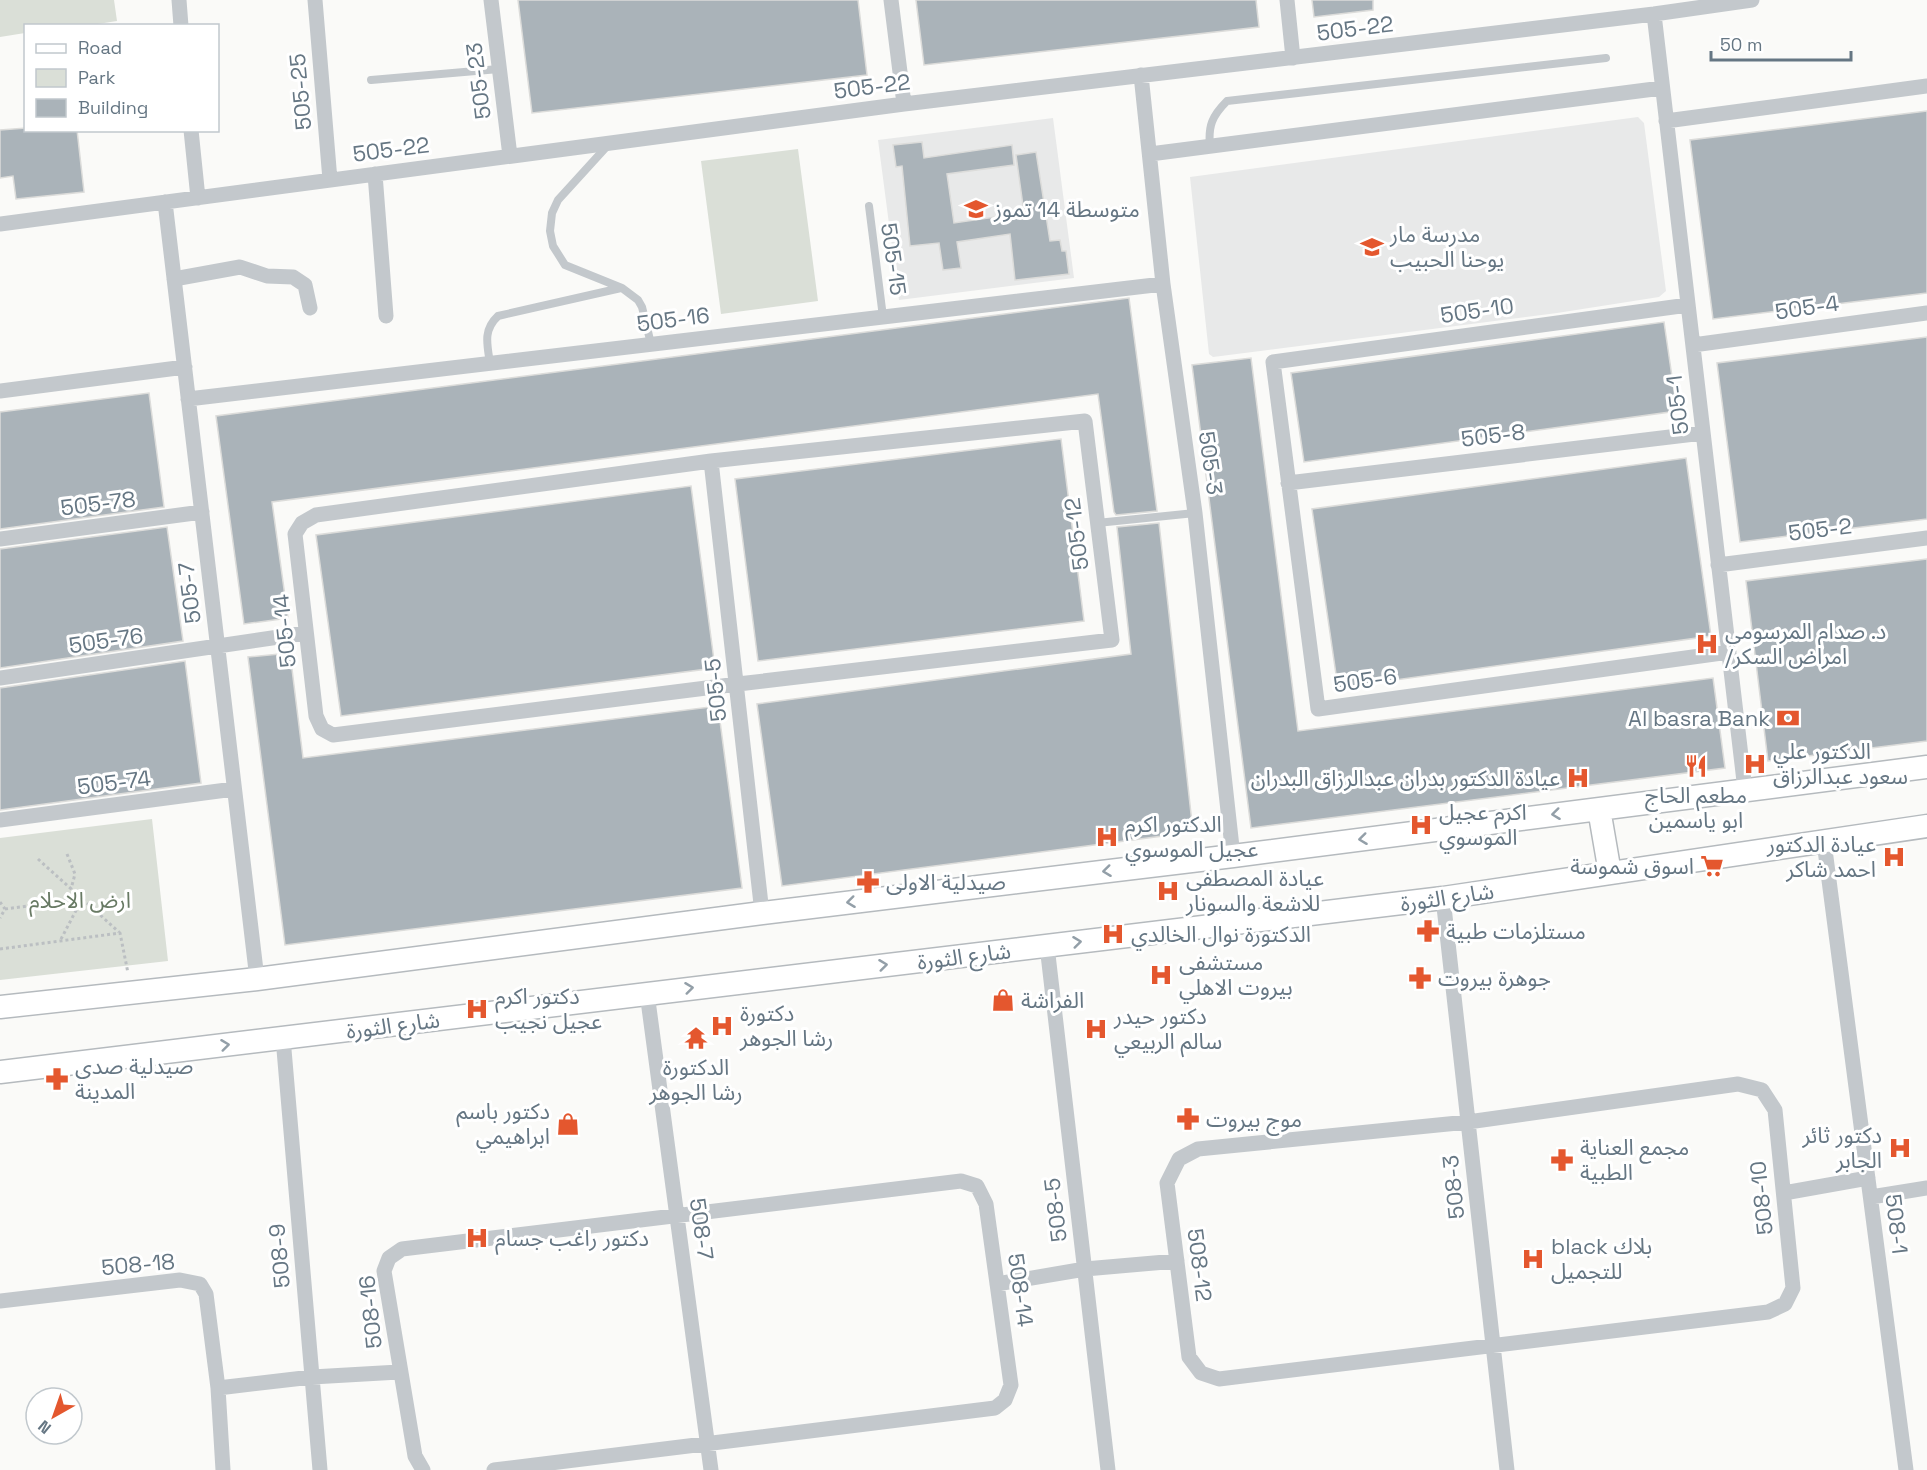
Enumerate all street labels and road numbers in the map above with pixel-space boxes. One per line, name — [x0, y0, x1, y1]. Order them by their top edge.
street label: 505-22 — [1315, 9, 1395, 47]
street label: 505-23 — [459, 41, 497, 121]
street label: 505-25 — [283, 52, 317, 132]
street label: 505-22 — [832, 67, 912, 105]
street label: 505-22 — [351, 130, 431, 168]
street label: 505-15 — [875, 221, 913, 297]
street label: 505-4 — [1773, 289, 1841, 325]
street label: 505-10 — [1439, 291, 1515, 329]
street label: 505-16 — [635, 301, 711, 337]
street label: 505-1 — [1659, 374, 1695, 436]
street label: 505-8 — [1459, 417, 1527, 453]
street label: 505-3 — [1193, 429, 1229, 497]
street label: 505-78 — [59, 485, 137, 521]
street label: 505-12 — [1058, 496, 1094, 572]
street label: 505-2 — [1787, 511, 1853, 547]
street label: 505-7 — [171, 561, 207, 625]
street label: 505-14 — [266, 593, 302, 669]
street label: 505-76 — [67, 621, 145, 659]
street label: 505-5 — [698, 657, 732, 723]
street label: 505-6 — [1331, 662, 1399, 698]
street label: 505-74 — [76, 764, 153, 800]
street label: شارع الثورة — [1398, 877, 1496, 920]
street label: شارع الثورة — [916, 936, 1013, 979]
street label: شارع الثورة — [345, 1005, 442, 1048]
street label: 508-3 — [1436, 1154, 1470, 1220]
street label: 508-10 — [1743, 1160, 1779, 1236]
street label: 508-5 — [1037, 1176, 1073, 1244]
street label: 508-1 — [1879, 1192, 1915, 1256]
street label: 508-7 — [684, 1196, 720, 1262]
street label: 508-9 — [262, 1223, 296, 1289]
street label: 508-12 — [1182, 1227, 1218, 1303]
street label: 508-18 — [100, 1247, 176, 1281]
street label: 508-14 — [1002, 1251, 1040, 1329]
street label: 508-16 — [352, 1274, 388, 1350]

